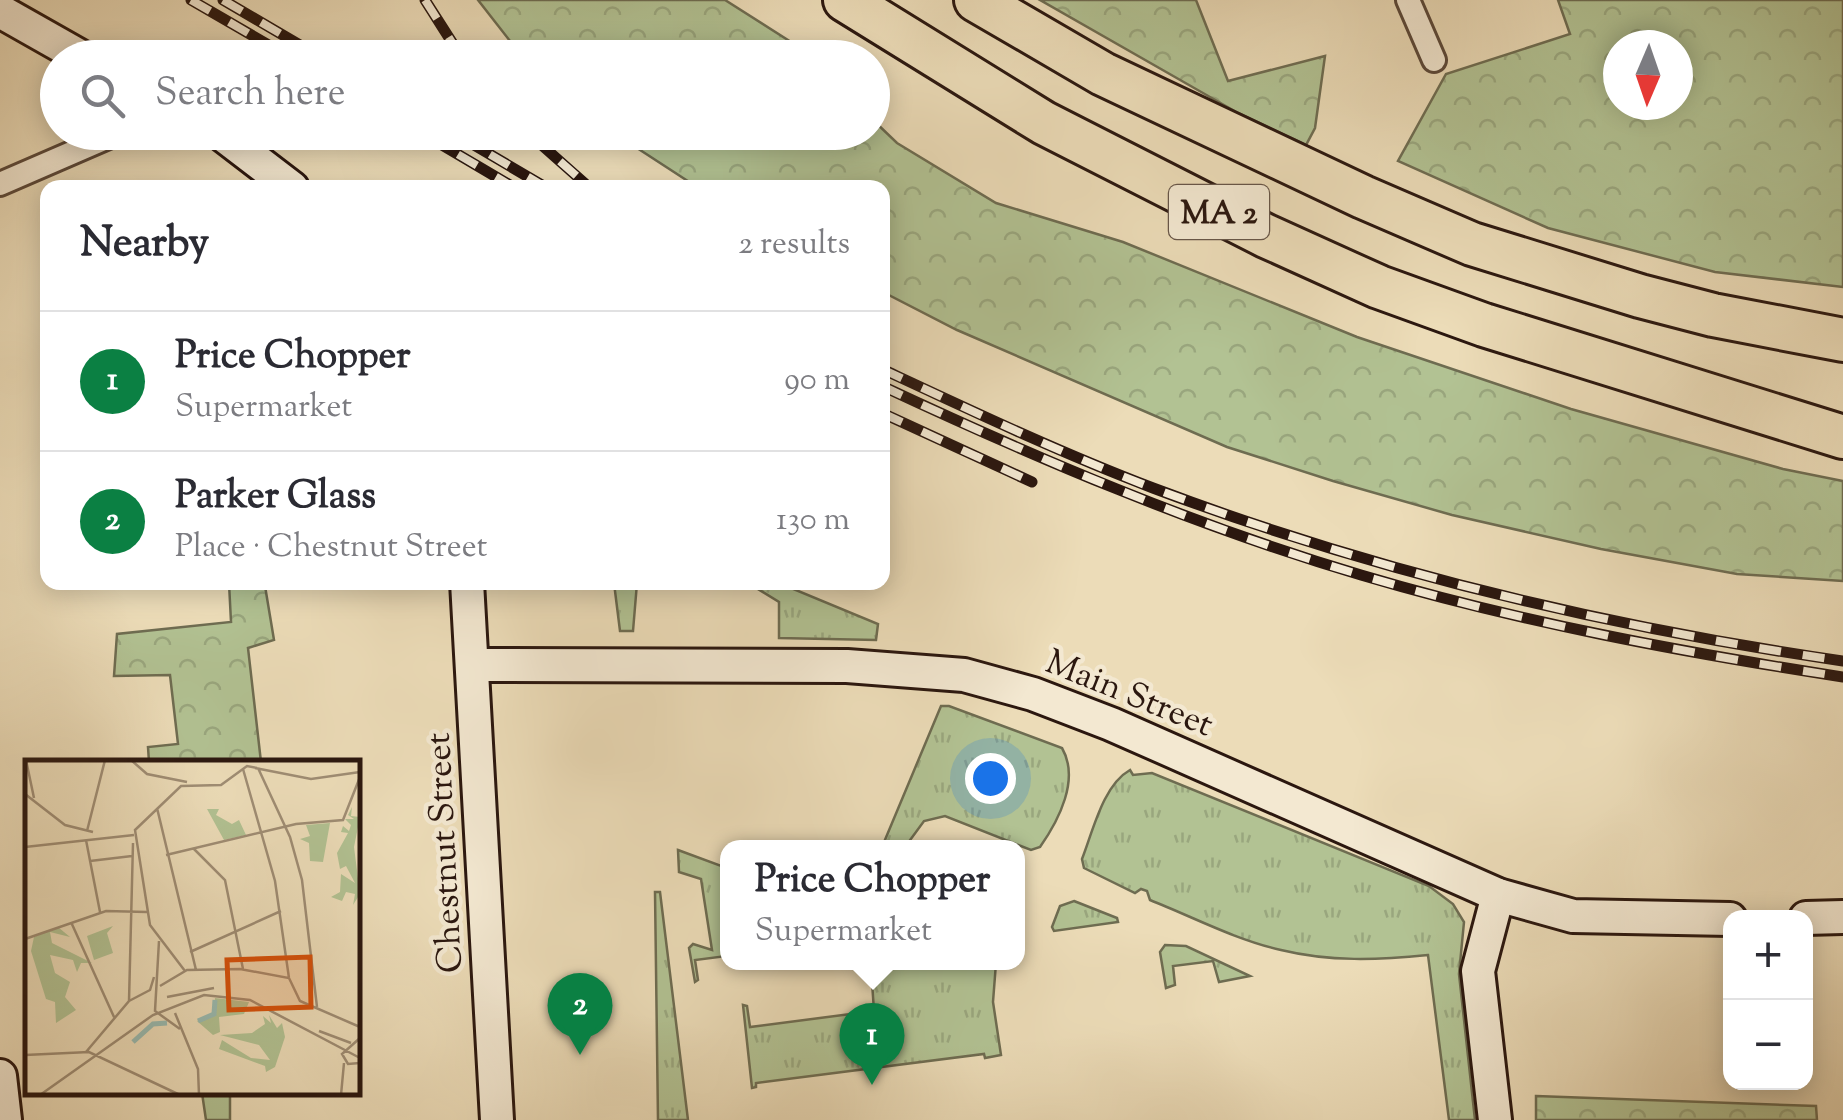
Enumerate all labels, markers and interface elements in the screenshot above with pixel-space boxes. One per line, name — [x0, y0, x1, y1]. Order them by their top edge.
north arrow — [1603, 30, 1693, 120]
search box — [40, 40, 890, 150]
icon: search — [75, 68, 130, 123]
text: Search here — [155, 68, 346, 122]
road number: MA 2 — [1169, 185, 1269, 239]
text: Nearby — [80, 215, 209, 275]
text: 2 results — [738, 222, 850, 268]
text: Price Chopper — [175, 331, 411, 385]
text: 1 — [107, 358, 118, 404]
text: 90 m — [784, 358, 850, 404]
text: Supermarket — [175, 385, 352, 431]
text: Parker Glass — [175, 471, 376, 525]
text: 2 — [105, 498, 120, 544]
text: 130 m — [776, 498, 850, 544]
text: Place · Chestnut Street — [175, 525, 487, 571]
street label: Main Street — [1037, 638, 1220, 752]
street label: Chestnut Street — [415, 731, 478, 974]
your location — [965, 753, 1016, 804]
inset map — [25, 760, 360, 1095]
popup — [720, 840, 1025, 970]
text: Price Chopper — [755, 855, 990, 909]
text: Supermarket — [755, 909, 932, 955]
map controls — [1723, 910, 1813, 1090]
button: + — [1723, 910, 1813, 1000]
pin: 2 — [548, 972, 612, 1055]
button: − — [1723, 1000, 1813, 1090]
pin: 1 — [840, 1002, 904, 1085]

